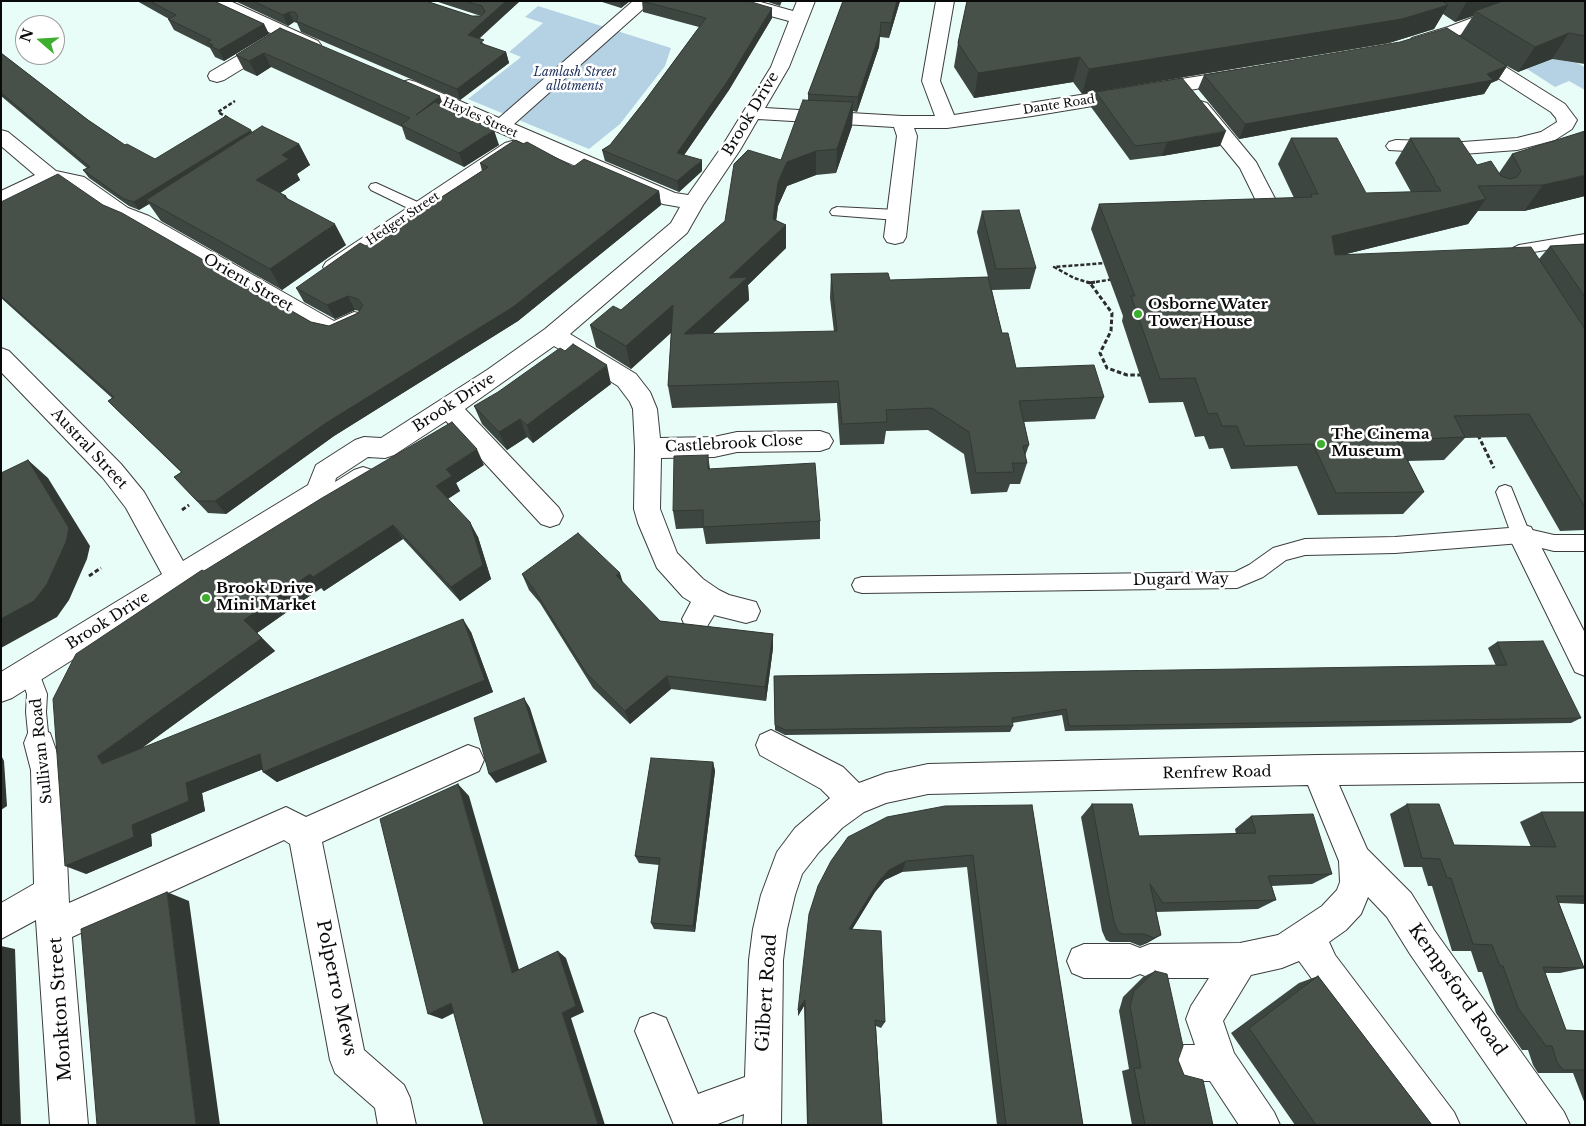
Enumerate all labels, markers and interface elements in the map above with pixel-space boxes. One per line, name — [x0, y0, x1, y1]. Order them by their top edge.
north arrow — [15, 15, 65, 65]
text: N — [16, 26, 37, 45]
park label: Lamlash Street allotments — [533, 66, 617, 94]
street label: Brook Drive — [719, 69, 783, 159]
street label: Dante Road — [1022, 92, 1096, 118]
street label: Hayles Street — [440, 95, 520, 141]
street label: Hedger Street — [364, 189, 442, 249]
street label: Orient Street — [200, 250, 296, 316]
place label: Osborne Water Tower House — [1148, 296, 1268, 331]
marker: Osborne Water Tower House — [1132, 308, 1144, 320]
street label: Brook Drive — [409, 370, 499, 436]
street label: Austral Street — [47, 405, 131, 493]
place label: The Cinema Museum — [1331, 426, 1430, 461]
street label: Castlebrook Close — [664, 431, 804, 457]
marker: The Cinema Museum — [1315, 438, 1327, 450]
street label: Dugard Way — [1133, 570, 1229, 590]
place label: Brook Drive Mini Market — [216, 580, 316, 615]
street label: Brook Drive — [63, 588, 153, 654]
marker: Brook Drive Mini Market — [200, 592, 212, 604]
street label: Sullivan Road — [27, 697, 57, 805]
street label: Renfrew Road — [1162, 763, 1272, 783]
street label: Polperro Mews — [311, 918, 361, 1058]
street label: Kempsford Road — [1403, 920, 1511, 1060]
street label: Gilbert Road — [752, 933, 782, 1053]
street label: Monkton Street — [45, 936, 77, 1082]

